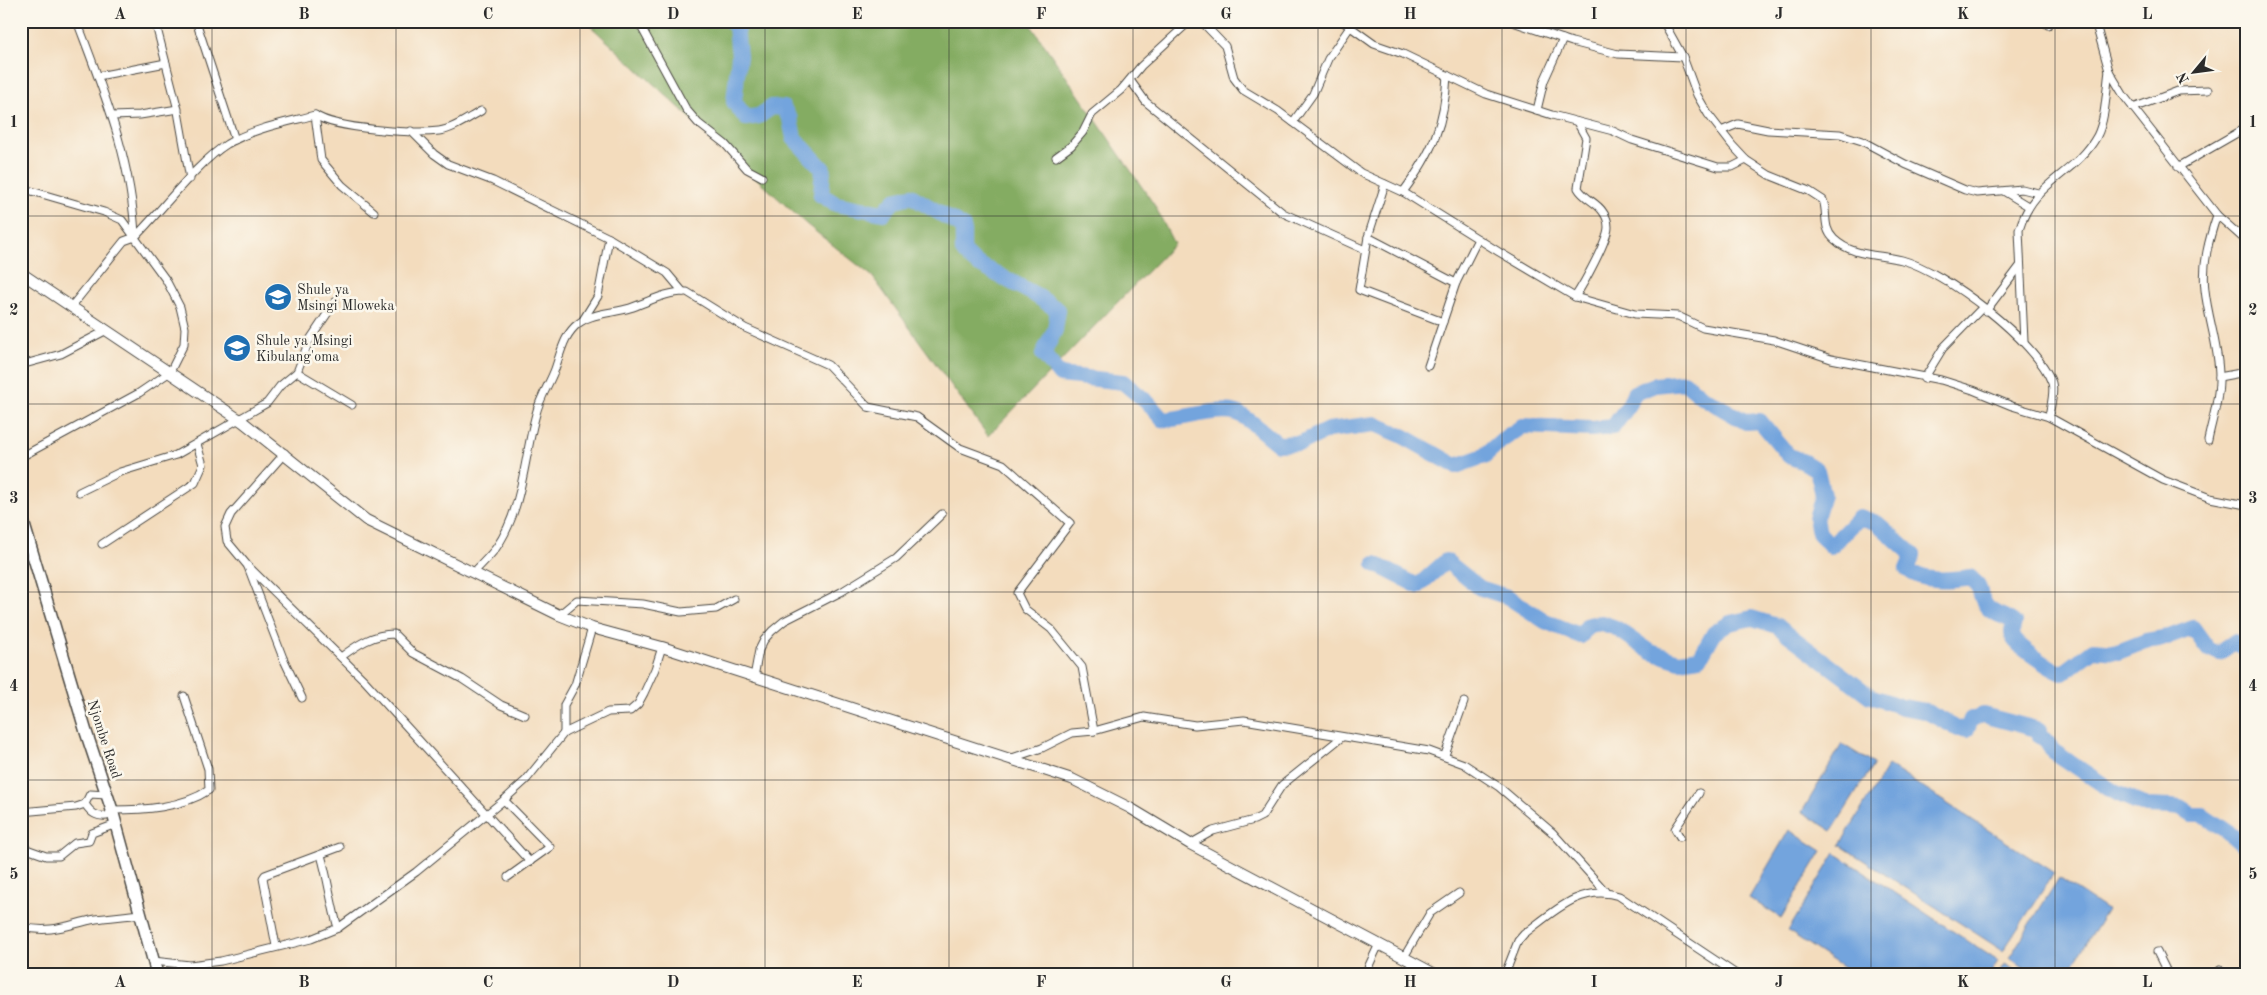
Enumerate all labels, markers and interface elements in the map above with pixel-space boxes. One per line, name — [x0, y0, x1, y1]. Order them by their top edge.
text: A — [114, 7, 126, 23]
text: B — [298, 7, 310, 23]
text: C — [483, 7, 493, 23]
text: D — [667, 7, 679, 23]
text: E — [851, 7, 863, 23]
text: F — [1036, 7, 1047, 23]
text: G — [1220, 7, 1232, 23]
text: H — [1403, 7, 1417, 23]
text: I — [1590, 7, 1598, 23]
text: J — [1775, 7, 1784, 23]
text: K — [1957, 7, 1969, 23]
text: L — [2142, 7, 2153, 23]
north arrow — [2170, 48, 2220, 98]
text: N — [2175, 69, 2192, 86]
text: 1 — [9, 115, 19, 131]
text: 1 — [2248, 115, 2258, 131]
school or university icon: Shule ya Msingi Mloweka — [263, 282, 293, 312]
place label: Shule ya Msingi Mloweka — [297, 283, 395, 313]
text: 2 — [9, 303, 19, 319]
text: 2 — [2248, 303, 2258, 319]
school or university icon: Shule ya Msingi Kibulang'oma — [222, 333, 252, 363]
place label: Shule ya Msingi Kibulang'oma — [256, 334, 352, 364]
text: 3 — [9, 491, 19, 507]
text: 3 — [2248, 491, 2258, 507]
text: 4 — [9, 679, 19, 695]
text: 4 — [2248, 679, 2258, 695]
street label: Njombe Road — [85, 698, 123, 780]
text: 5 — [9, 867, 19, 883]
text: 5 — [2248, 867, 2258, 883]
text: A — [114, 975, 126, 991]
text: B — [298, 975, 310, 991]
text: C — [483, 975, 493, 991]
text: D — [667, 975, 679, 991]
text: E — [851, 975, 863, 991]
text: F — [1036, 975, 1047, 991]
text: G — [1220, 975, 1232, 991]
text: H — [1403, 975, 1417, 991]
text: I — [1590, 975, 1598, 991]
text: J — [1775, 975, 1784, 991]
text: K — [1957, 975, 1969, 991]
text: L — [2142, 975, 2153, 991]

